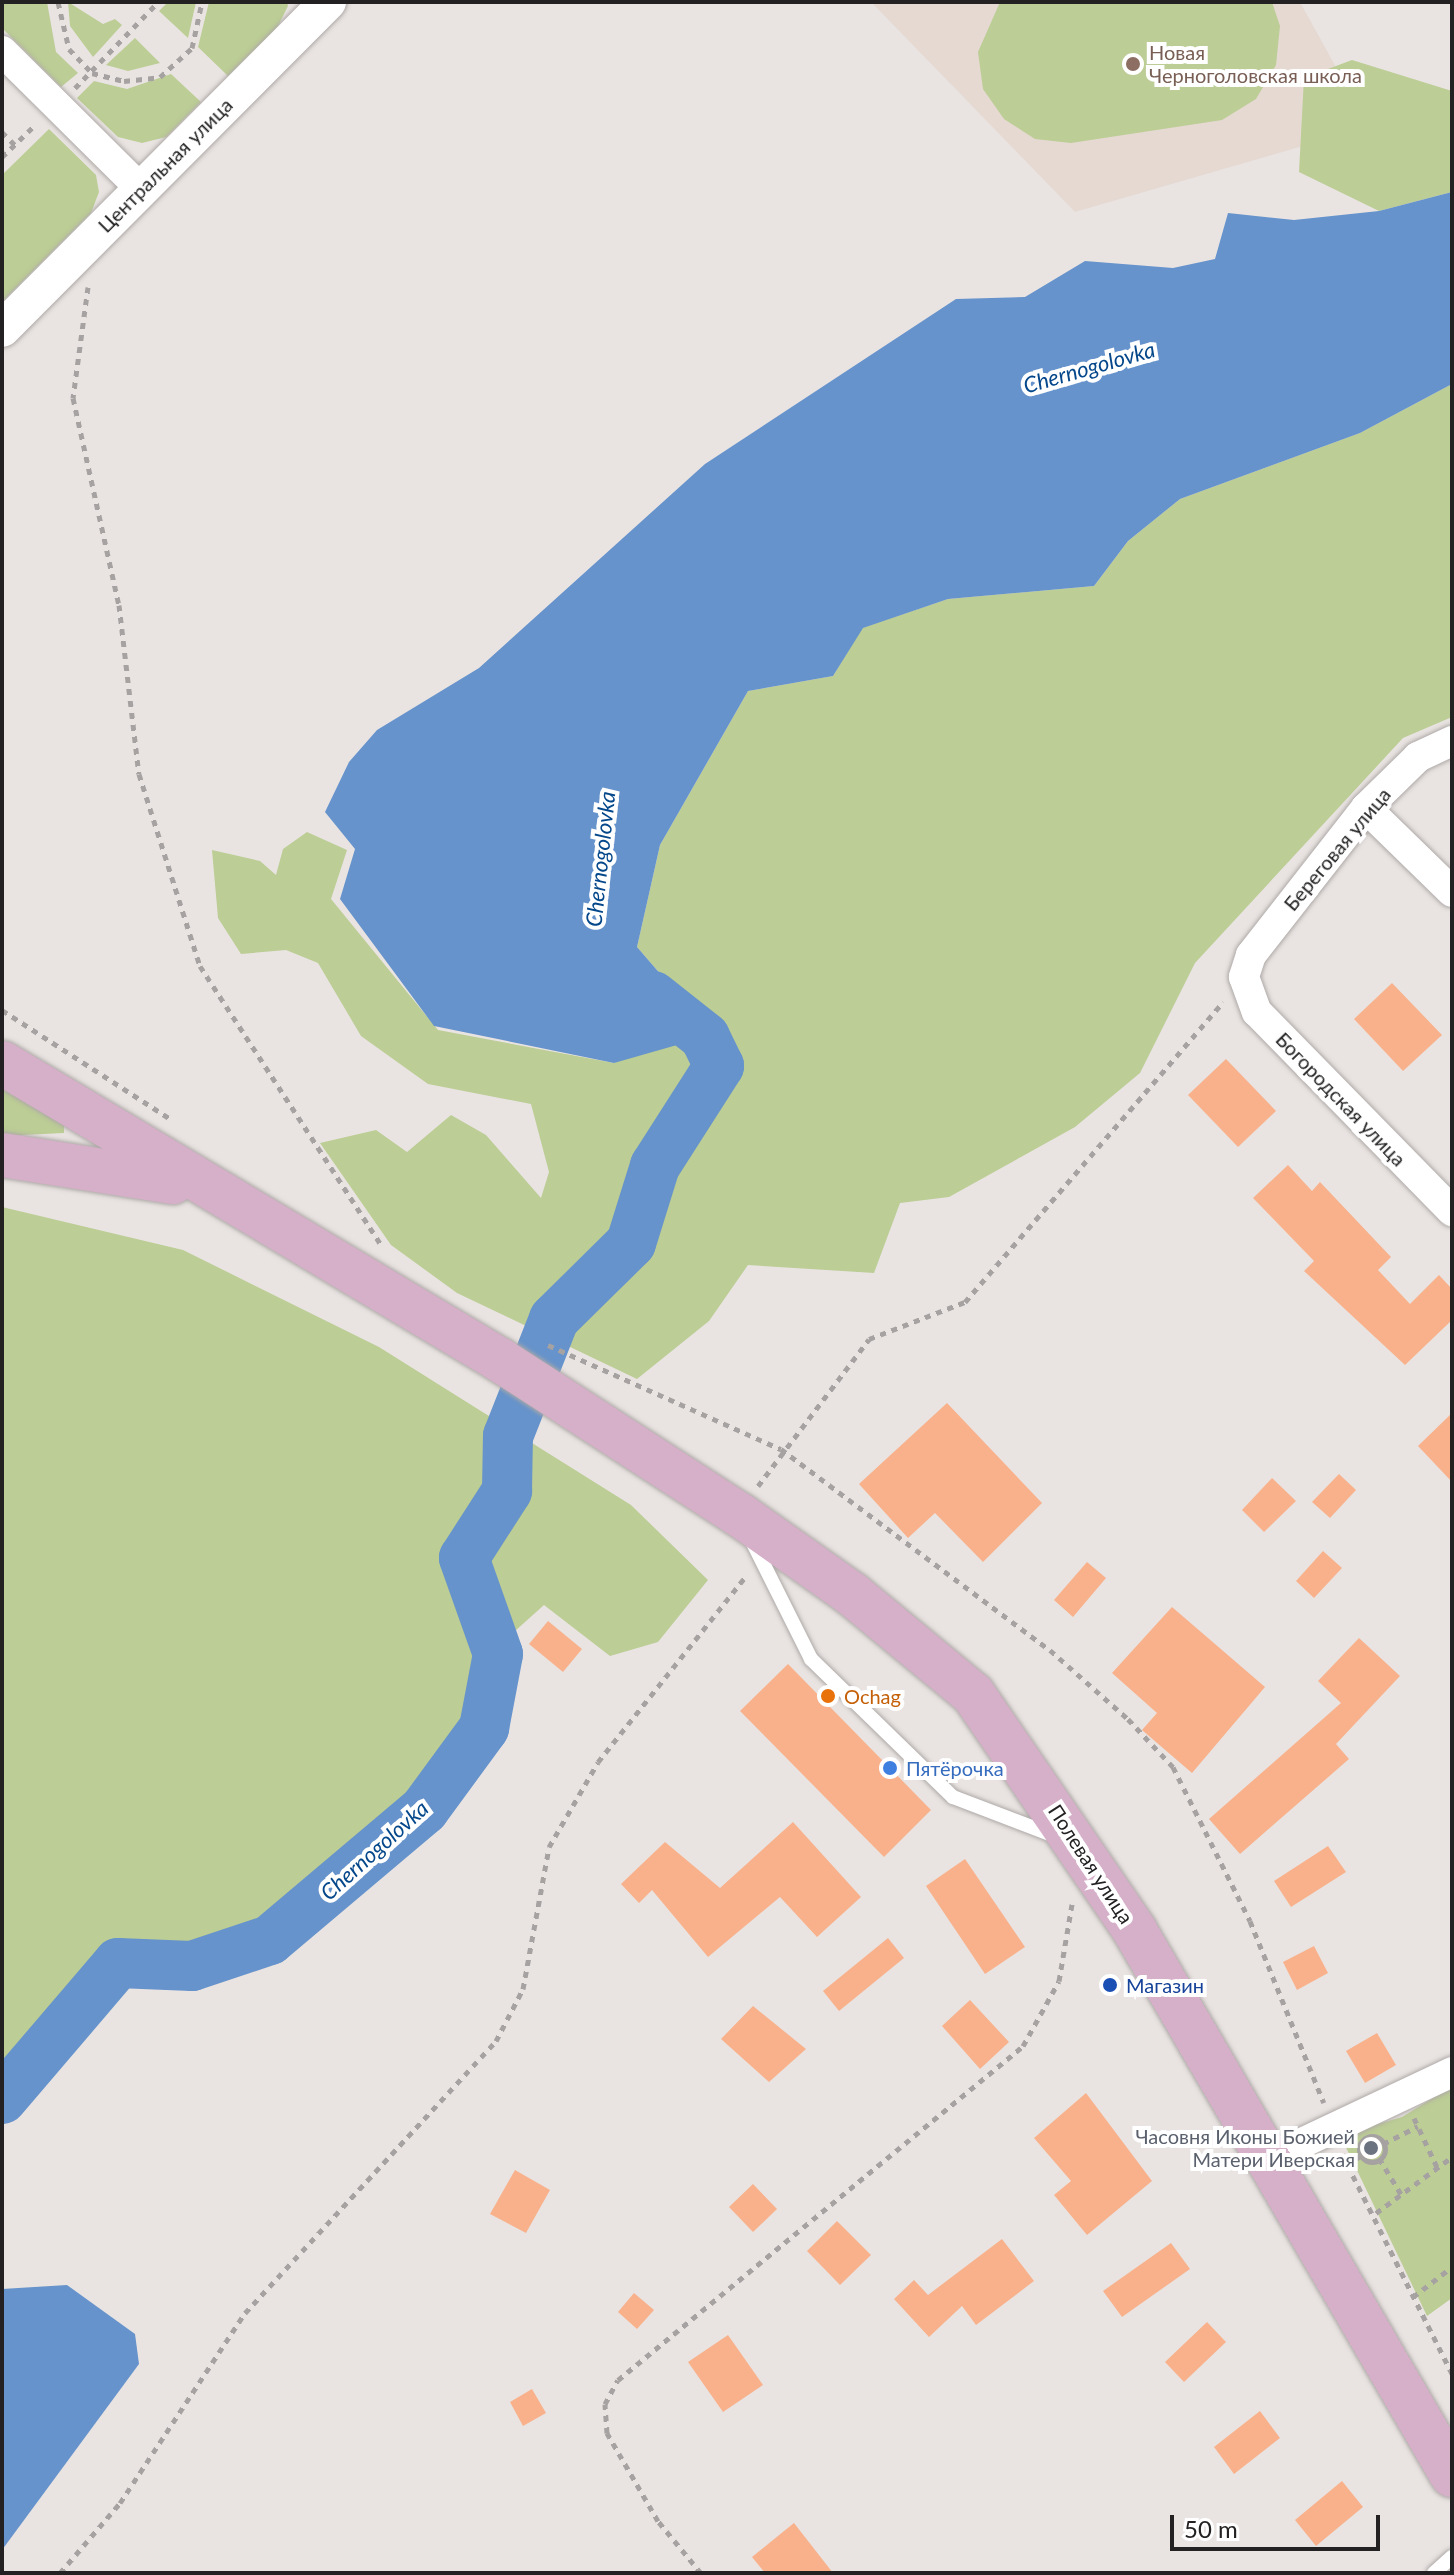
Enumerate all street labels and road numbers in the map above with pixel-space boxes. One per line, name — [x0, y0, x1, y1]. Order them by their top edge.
street label: Центральная улица — [93, 93, 237, 237]
street label: Береговая улица — [1279, 783, 1395, 915]
street label: Богородская улица — [1271, 1027, 1411, 1171]
street label: Полевая улица — [1044, 1800, 1138, 1928]

